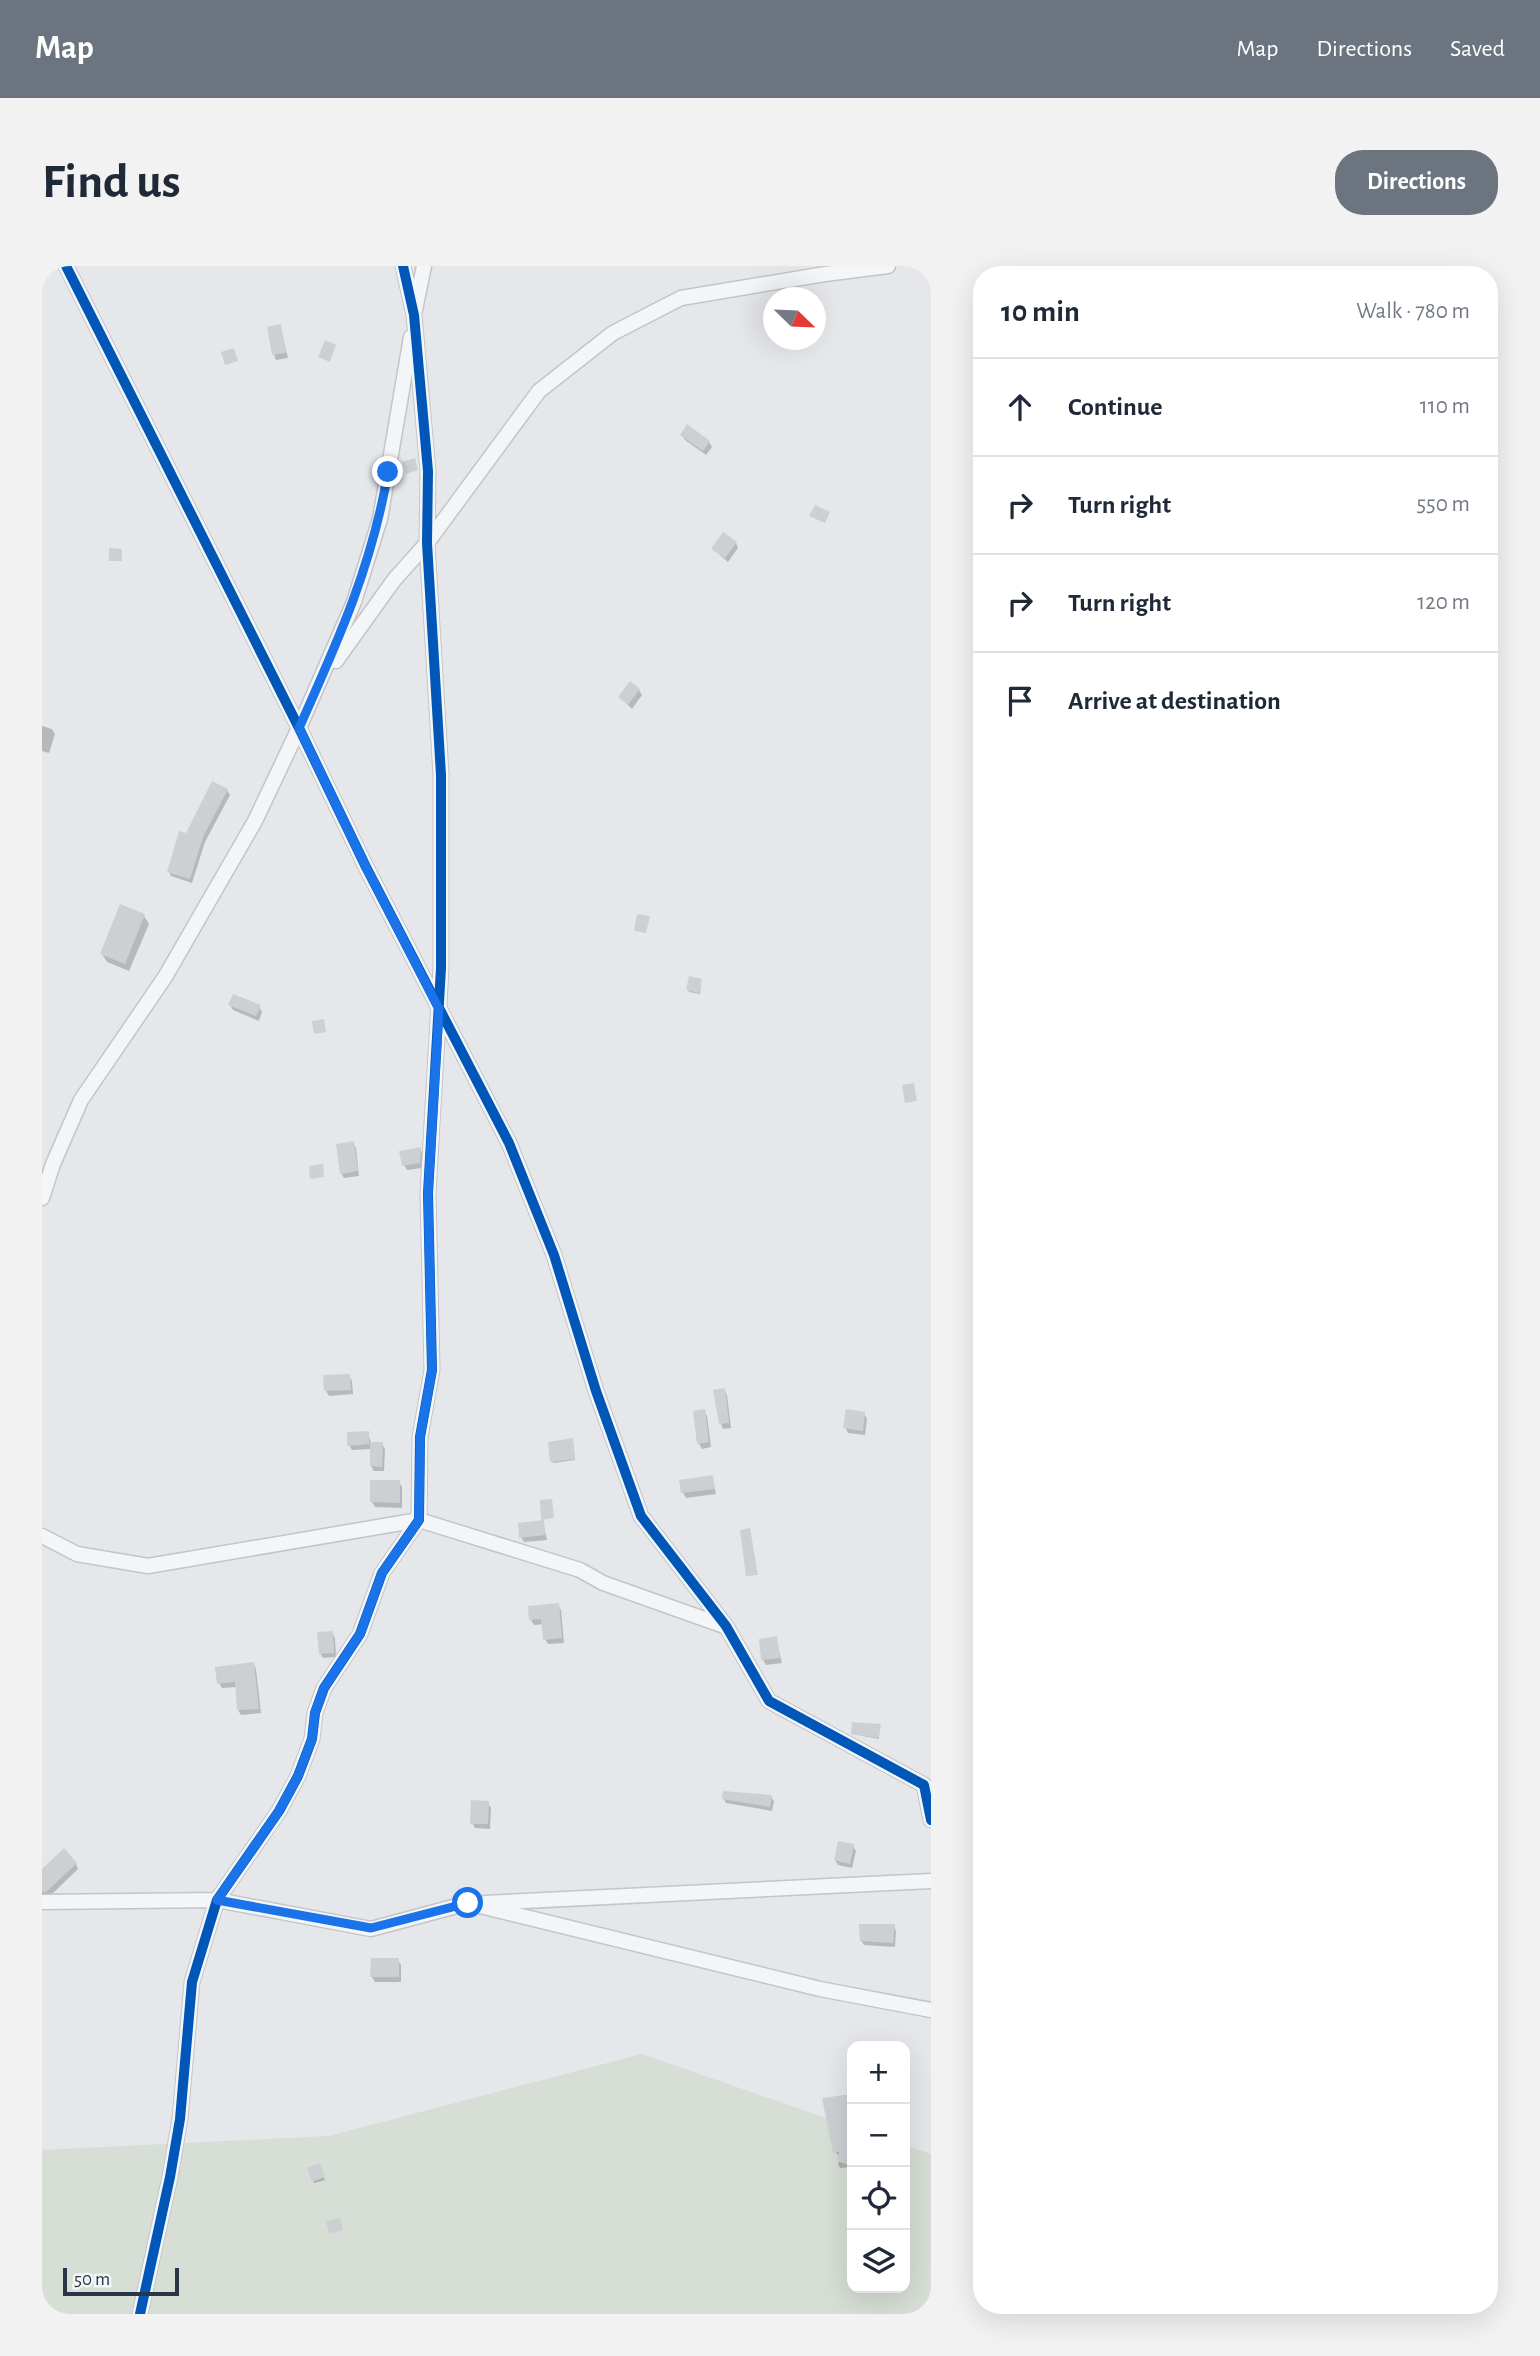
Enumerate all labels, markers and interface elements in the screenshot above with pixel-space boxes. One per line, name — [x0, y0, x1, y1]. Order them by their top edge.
text: Map — [35, 32, 94, 65]
text: Map — [1236, 37, 1278, 61]
text: Directions — [1316, 37, 1412, 61]
text: Saved — [1450, 37, 1505, 61]
button: Directions — [1335, 150, 1498, 215]
text: Find us — [42, 158, 181, 207]
north arrow — [763, 287, 826, 350]
text: 10 min — [1001, 297, 1080, 327]
text: Walk · 780 m — [1356, 300, 1470, 323]
icon: ahead — [1001, 388, 1039, 426]
text: Continue — [1068, 394, 1163, 420]
text: 110 m — [1420, 395, 1470, 418]
route end — [372, 456, 403, 487]
icon: right — [1001, 486, 1039, 524]
text: Turn right — [1068, 492, 1171, 518]
text: 550 m — [1416, 493, 1470, 516]
icon: right — [1001, 584, 1039, 622]
text: Turn right — [1068, 590, 1171, 616]
text: 120 m — [1417, 591, 1470, 614]
icon: arrive — [1001, 682, 1039, 720]
text: Arrive at destination — [1068, 688, 1281, 714]
route start — [452, 1887, 483, 1918]
map controls — [847, 2041, 910, 2293]
button: + — [847, 2041, 910, 2104]
button: − — [847, 2104, 910, 2167]
button: locate — [847, 2167, 910, 2230]
button: layers — [847, 2230, 910, 2293]
scale bar — [63, 2265, 178, 2297]
text: 50 m — [74, 2270, 110, 2289]

